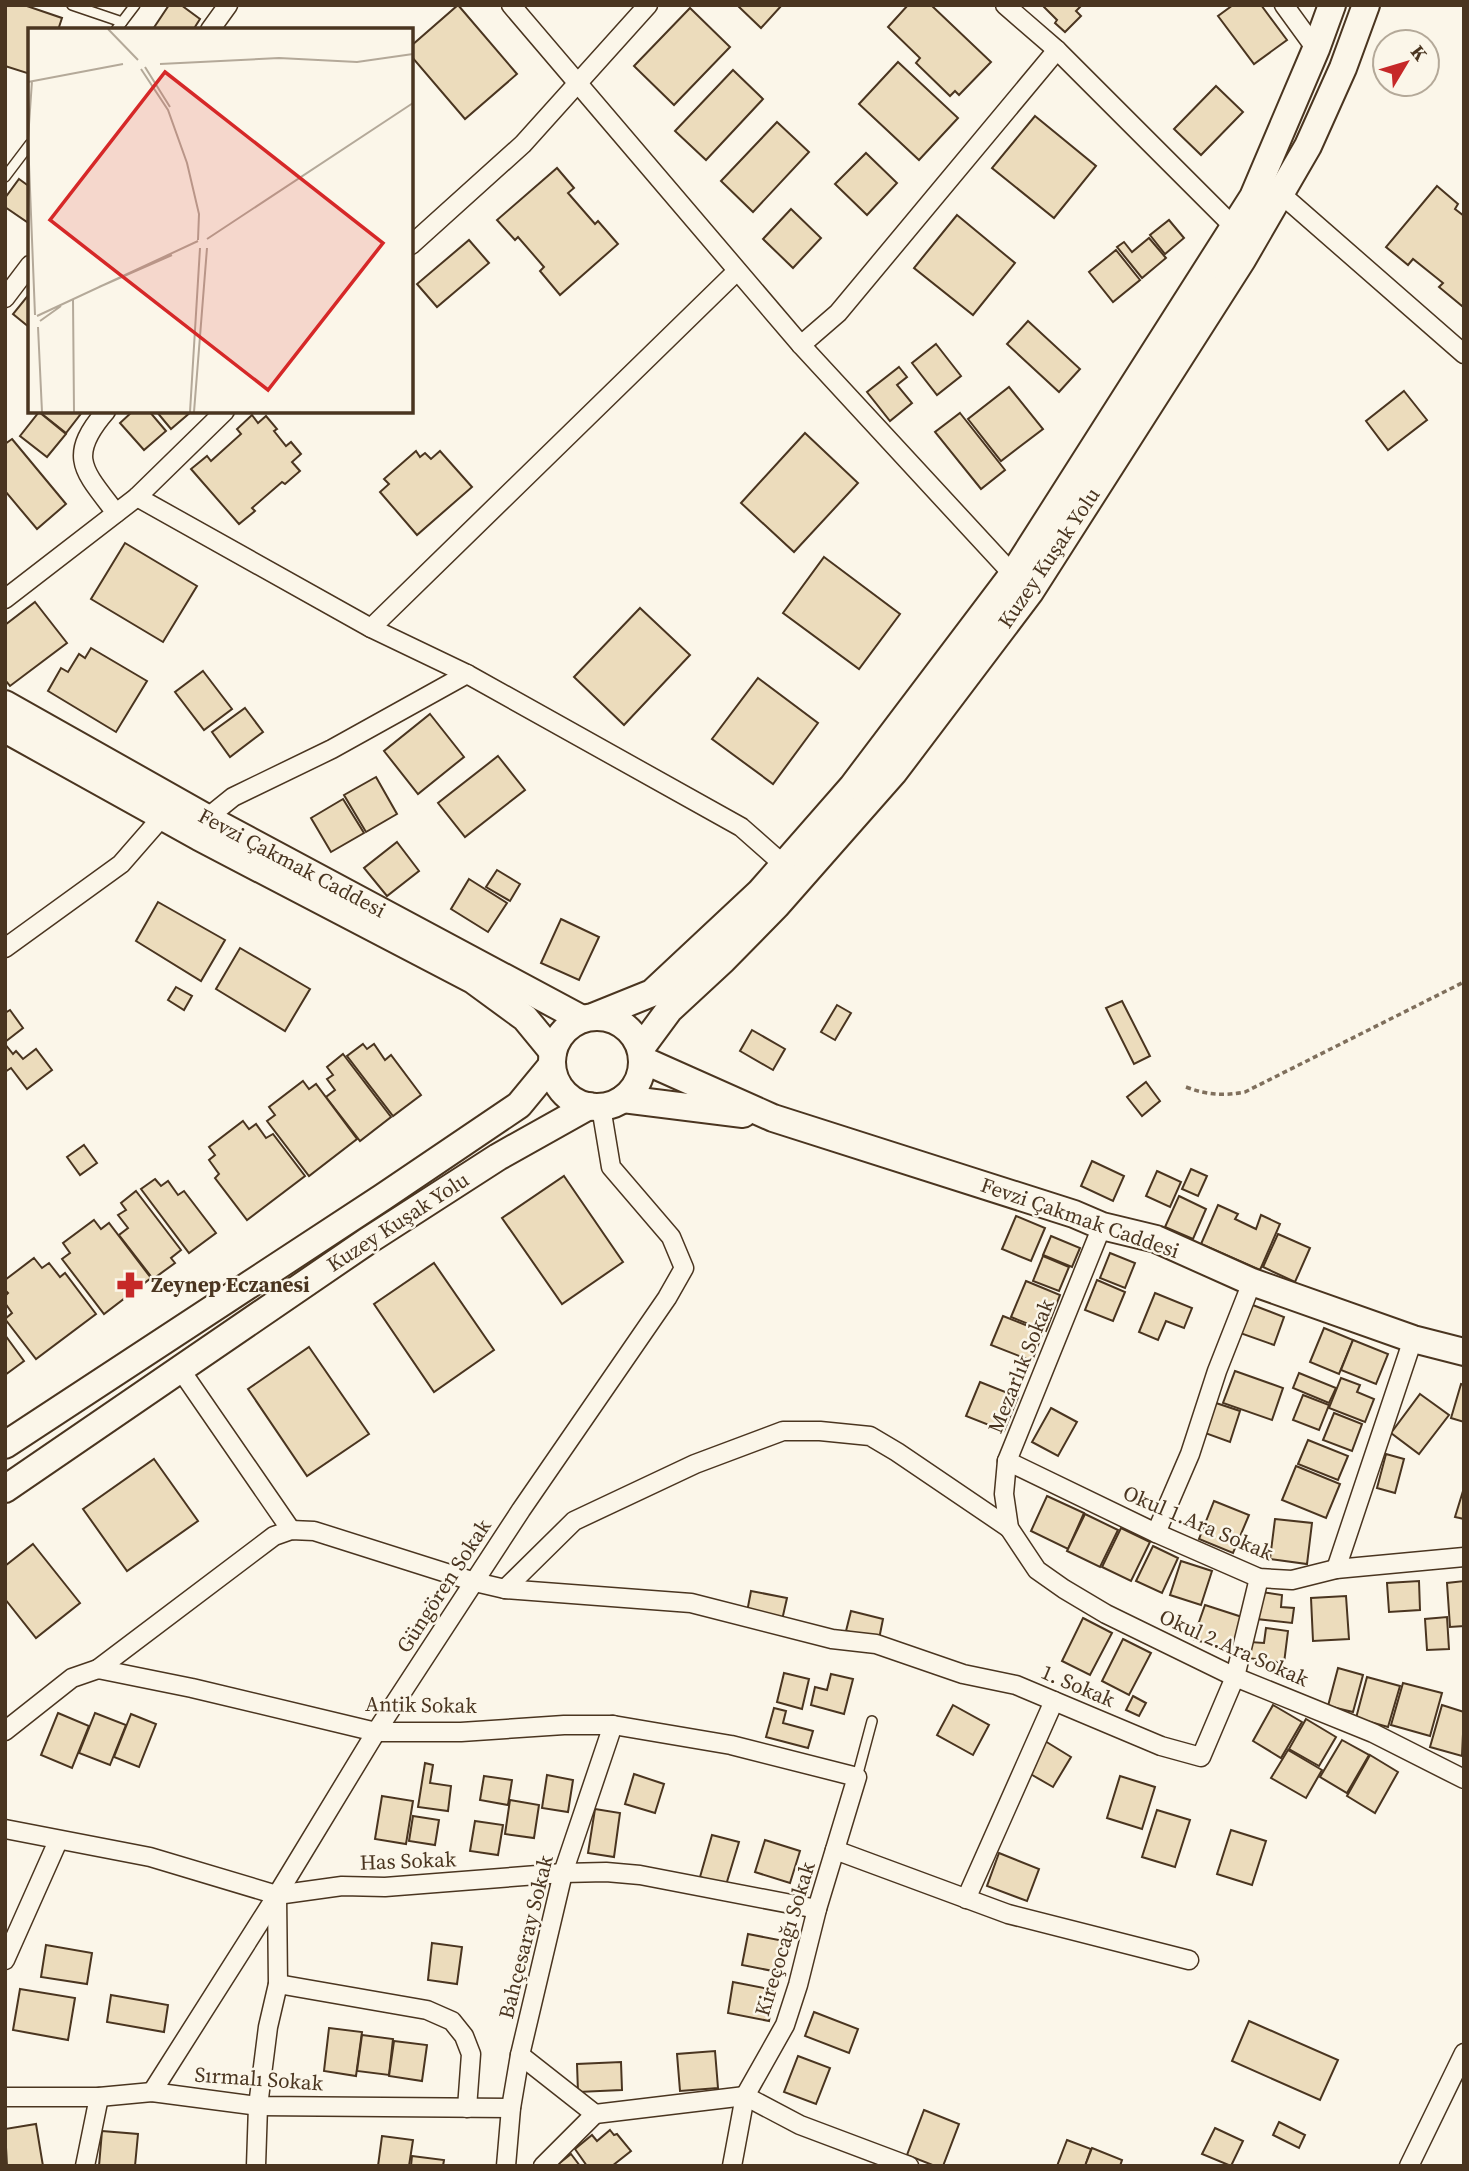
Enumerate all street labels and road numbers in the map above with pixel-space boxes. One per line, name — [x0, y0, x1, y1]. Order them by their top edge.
street label: Kuzey Kuşak Yolu — [991, 482, 1106, 634]
street label: Fevzi Çakmak Caddesi — [193, 801, 391, 924]
street label: Kuzey Kuşak Yolu — [321, 1165, 474, 1278]
street label: Fevzi Çakmak Caddesi — [977, 1170, 1183, 1265]
street label: Mezarlık Sokak — [980, 1294, 1061, 1437]
street label: Okul 1.Ara Sokak — [1119, 1478, 1278, 1567]
street label: Güngören Sokak — [389, 1513, 498, 1658]
street label: Okul 2.Ara Sokak — [1155, 1602, 1314, 1694]
street label: 1. Sokak — [1037, 1657, 1120, 1714]
street label: Antik Sokak — [365, 1689, 478, 1720]
street label: Has Sokak — [359, 1844, 457, 1877]
street label: Bahçesaray Sokak — [491, 1852, 560, 2022]
street label: Kireçocağı Sokak — [747, 1858, 822, 2020]
street label: Sırmalı Sokak — [194, 2060, 325, 2097]

